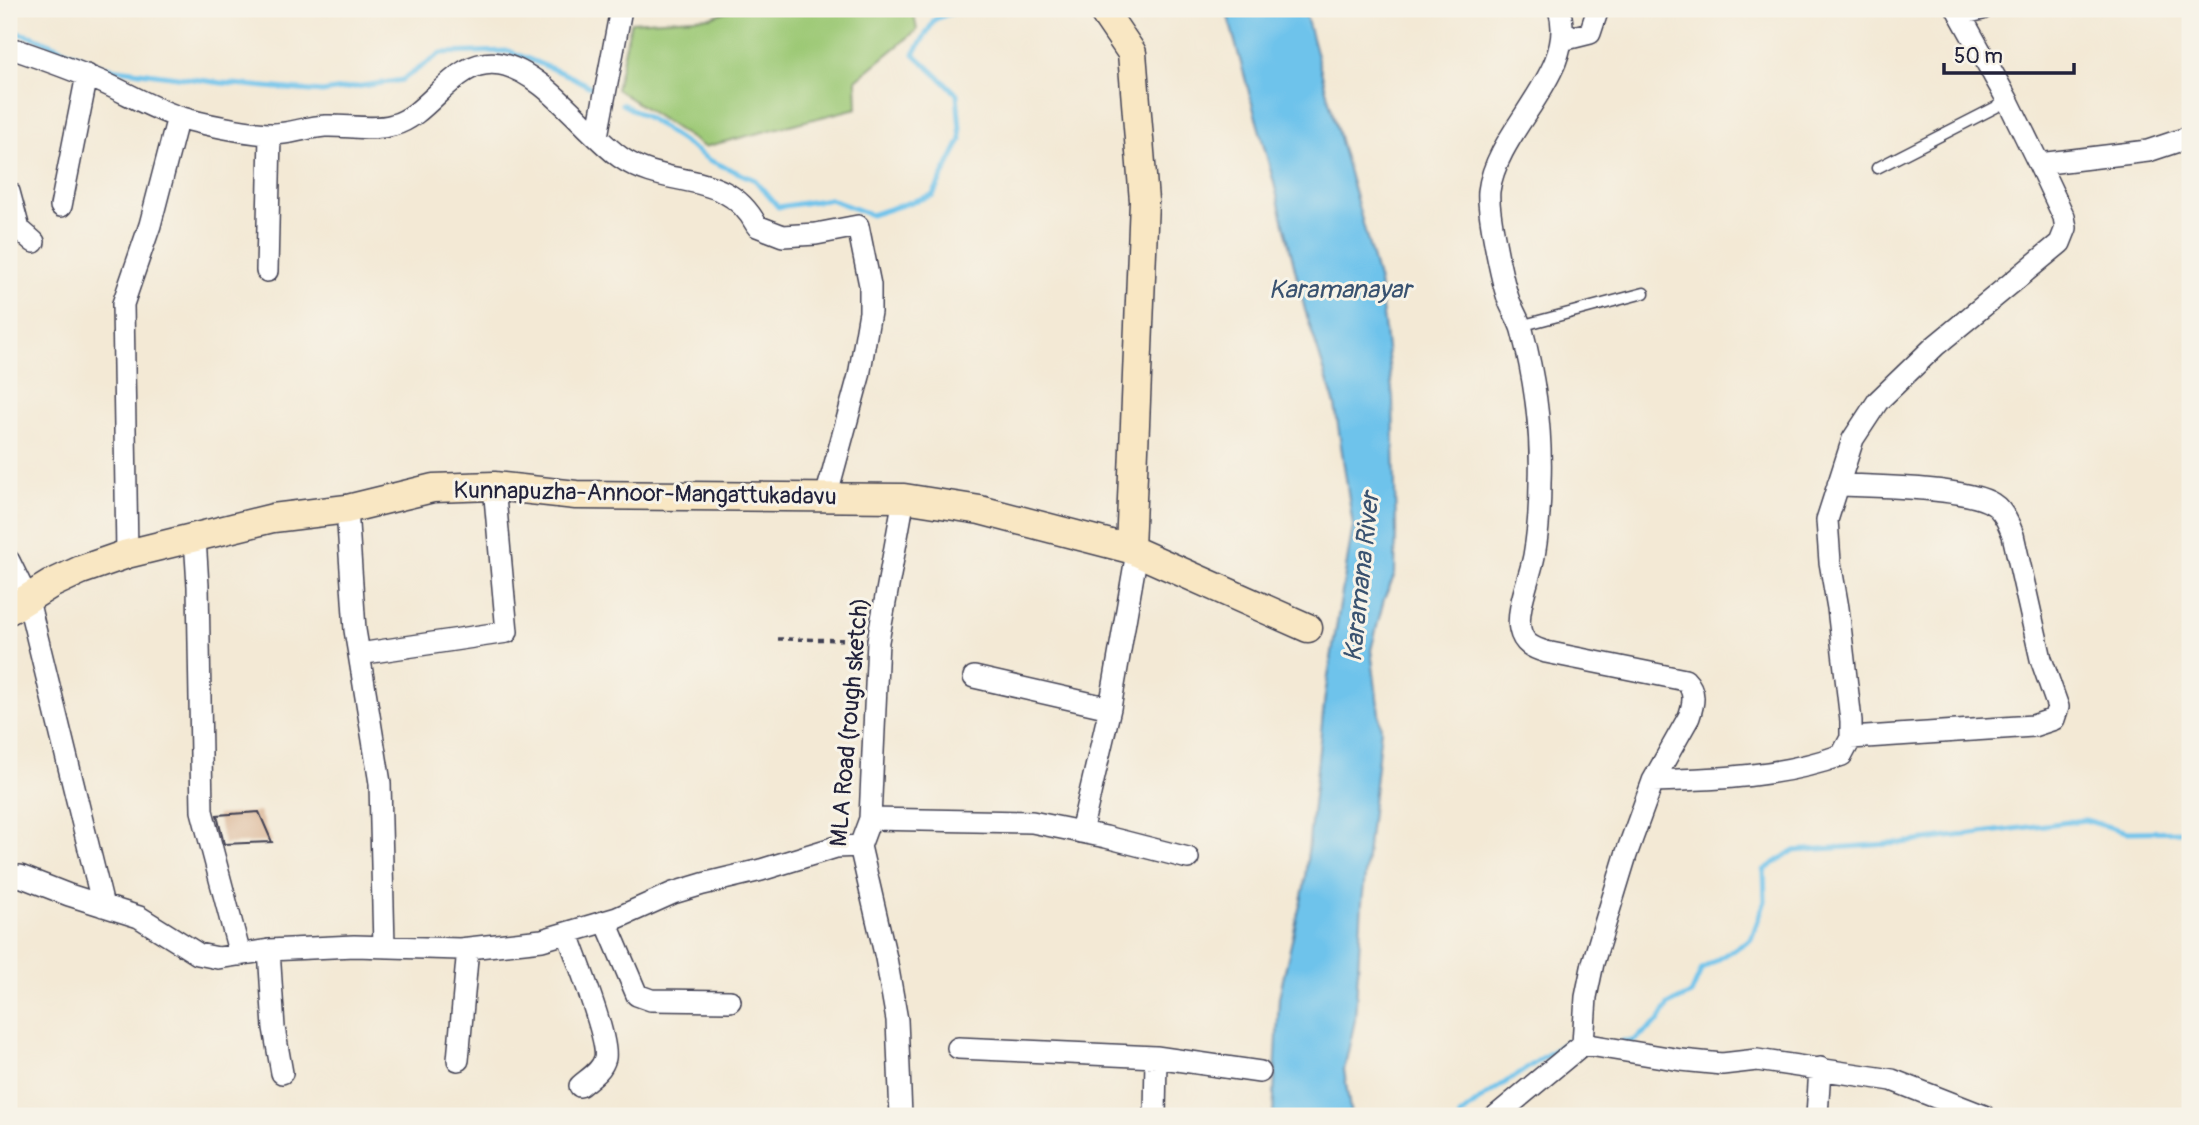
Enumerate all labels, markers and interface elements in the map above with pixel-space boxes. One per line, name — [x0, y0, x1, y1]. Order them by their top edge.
scale bar — [1944, 32, 2073, 76]
text: 50 m — [1954, 43, 2003, 70]
water label: Karamanayar — [1269, 274, 1415, 306]
street label: Kunnapuzha-Annoor-Mangattukadavu — [453, 476, 837, 511]
water label: Karamana River — [1337, 487, 1387, 663]
street label: MLA Road (rough sketch) — [824, 596, 875, 848]

